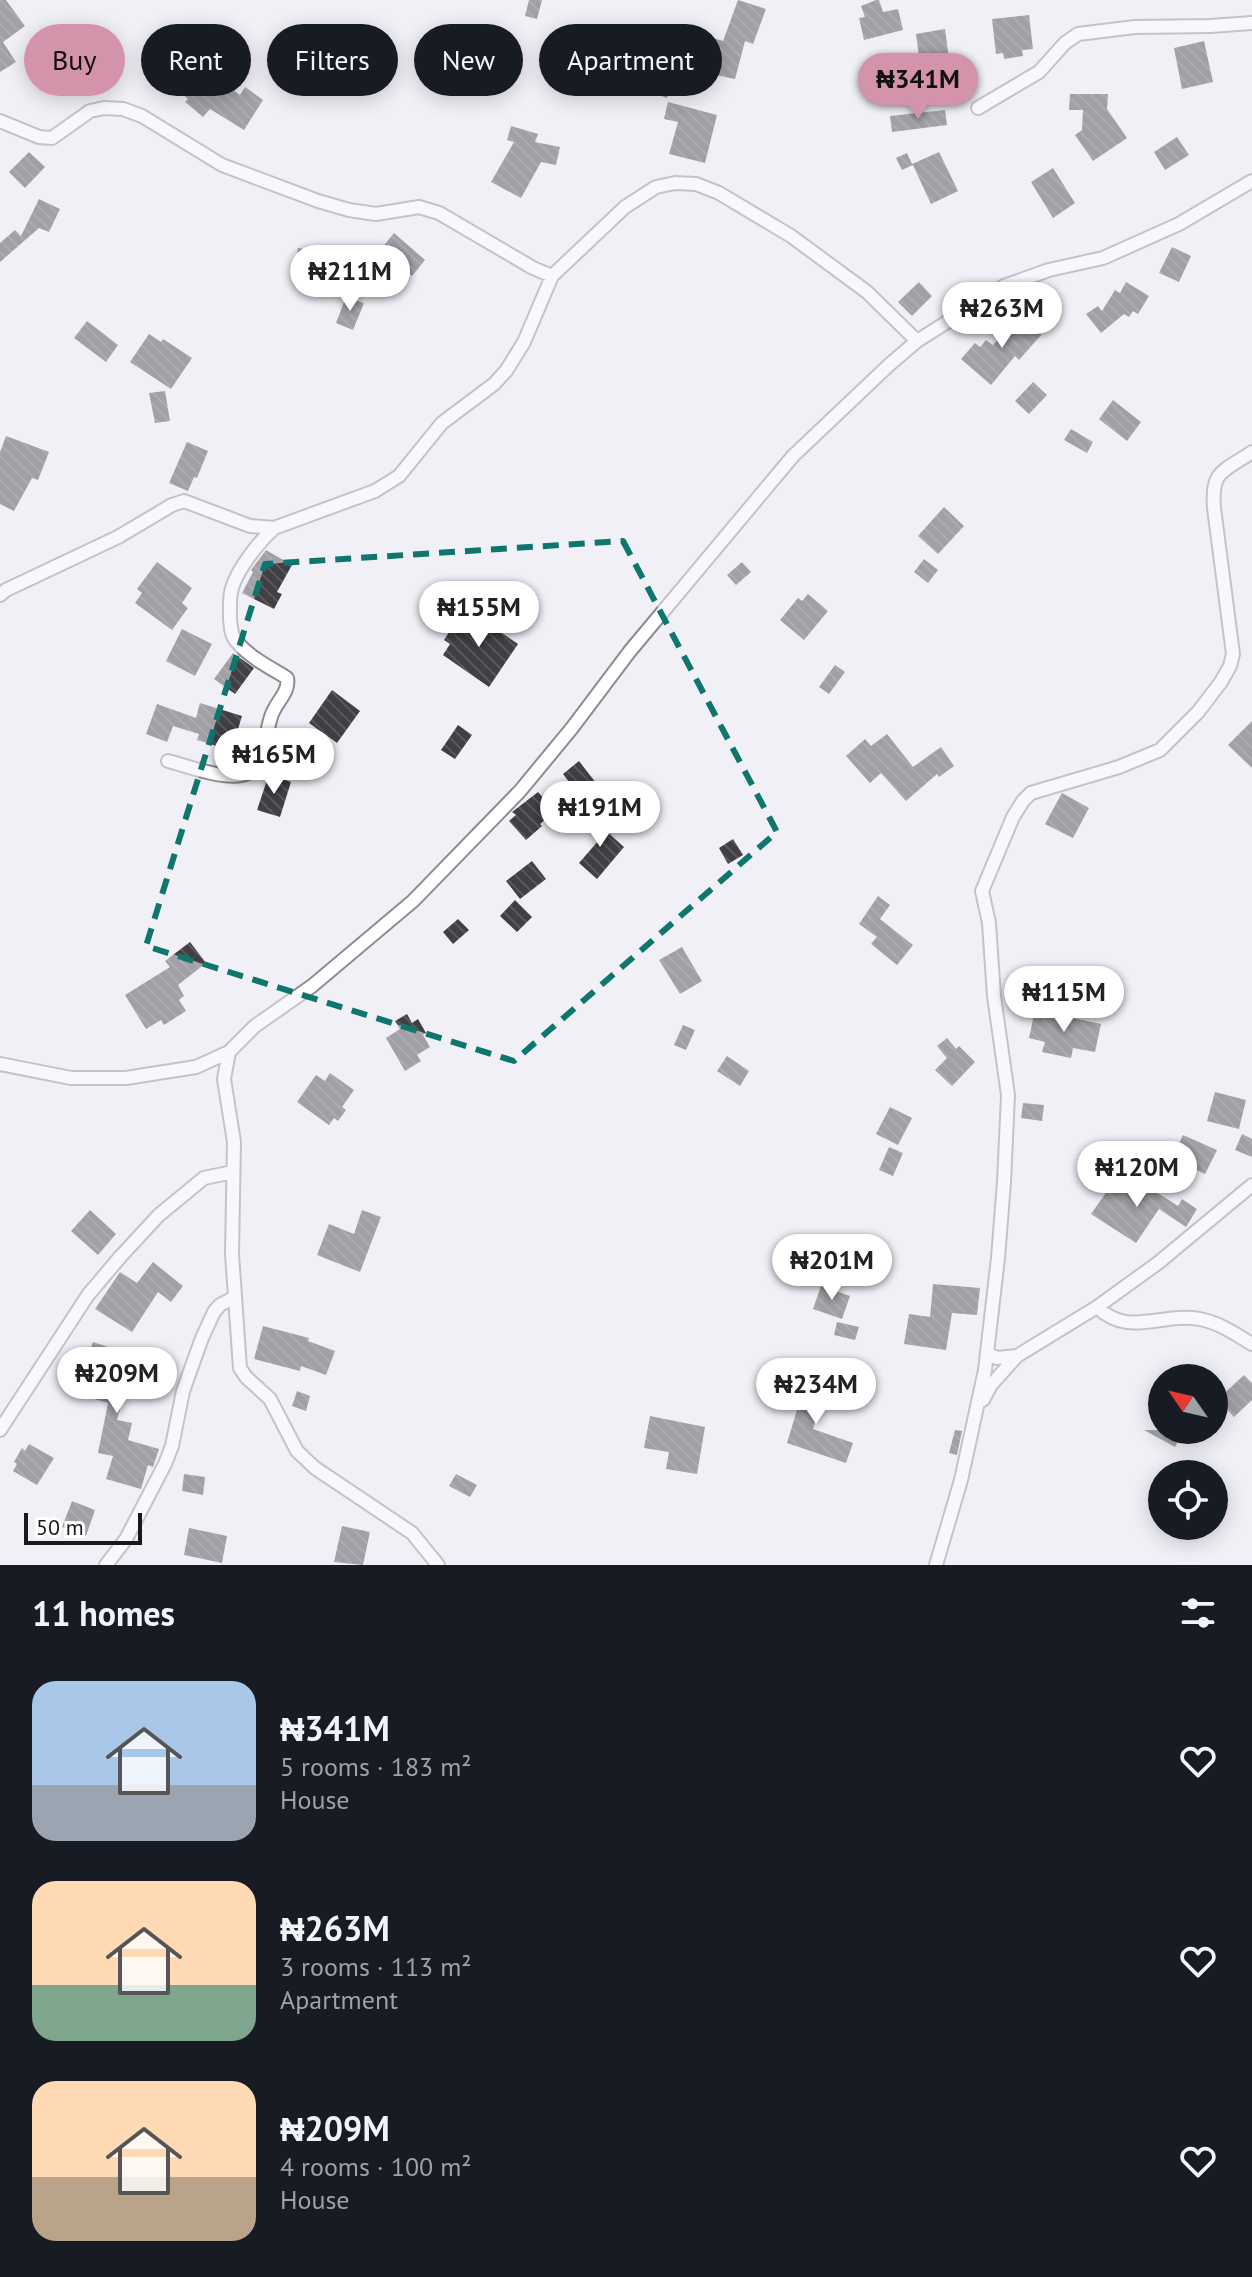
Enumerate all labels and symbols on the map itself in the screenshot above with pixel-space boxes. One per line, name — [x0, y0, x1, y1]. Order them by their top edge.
pin: ₦341M — [862, 53, 974, 121]
pin: ₦211M — [294, 245, 406, 313]
pin: ₦263M — [946, 282, 1058, 350]
pin: ₦155M — [423, 581, 535, 649]
pin: ₦165M — [218, 728, 330, 796]
pin: ₦191M — [544, 781, 656, 849]
pin: ₦115M — [1008, 966, 1120, 1034]
pin: ₦120M — [1081, 1141, 1193, 1209]
pin: ₦201M — [776, 1234, 888, 1302]
pin: ₦209M — [61, 1347, 173, 1415]
pin: ₦234M — [760, 1358, 872, 1426]
north arrow — [1148, 1364, 1228, 1444]
scale bar — [24, 1509, 142, 1545]

